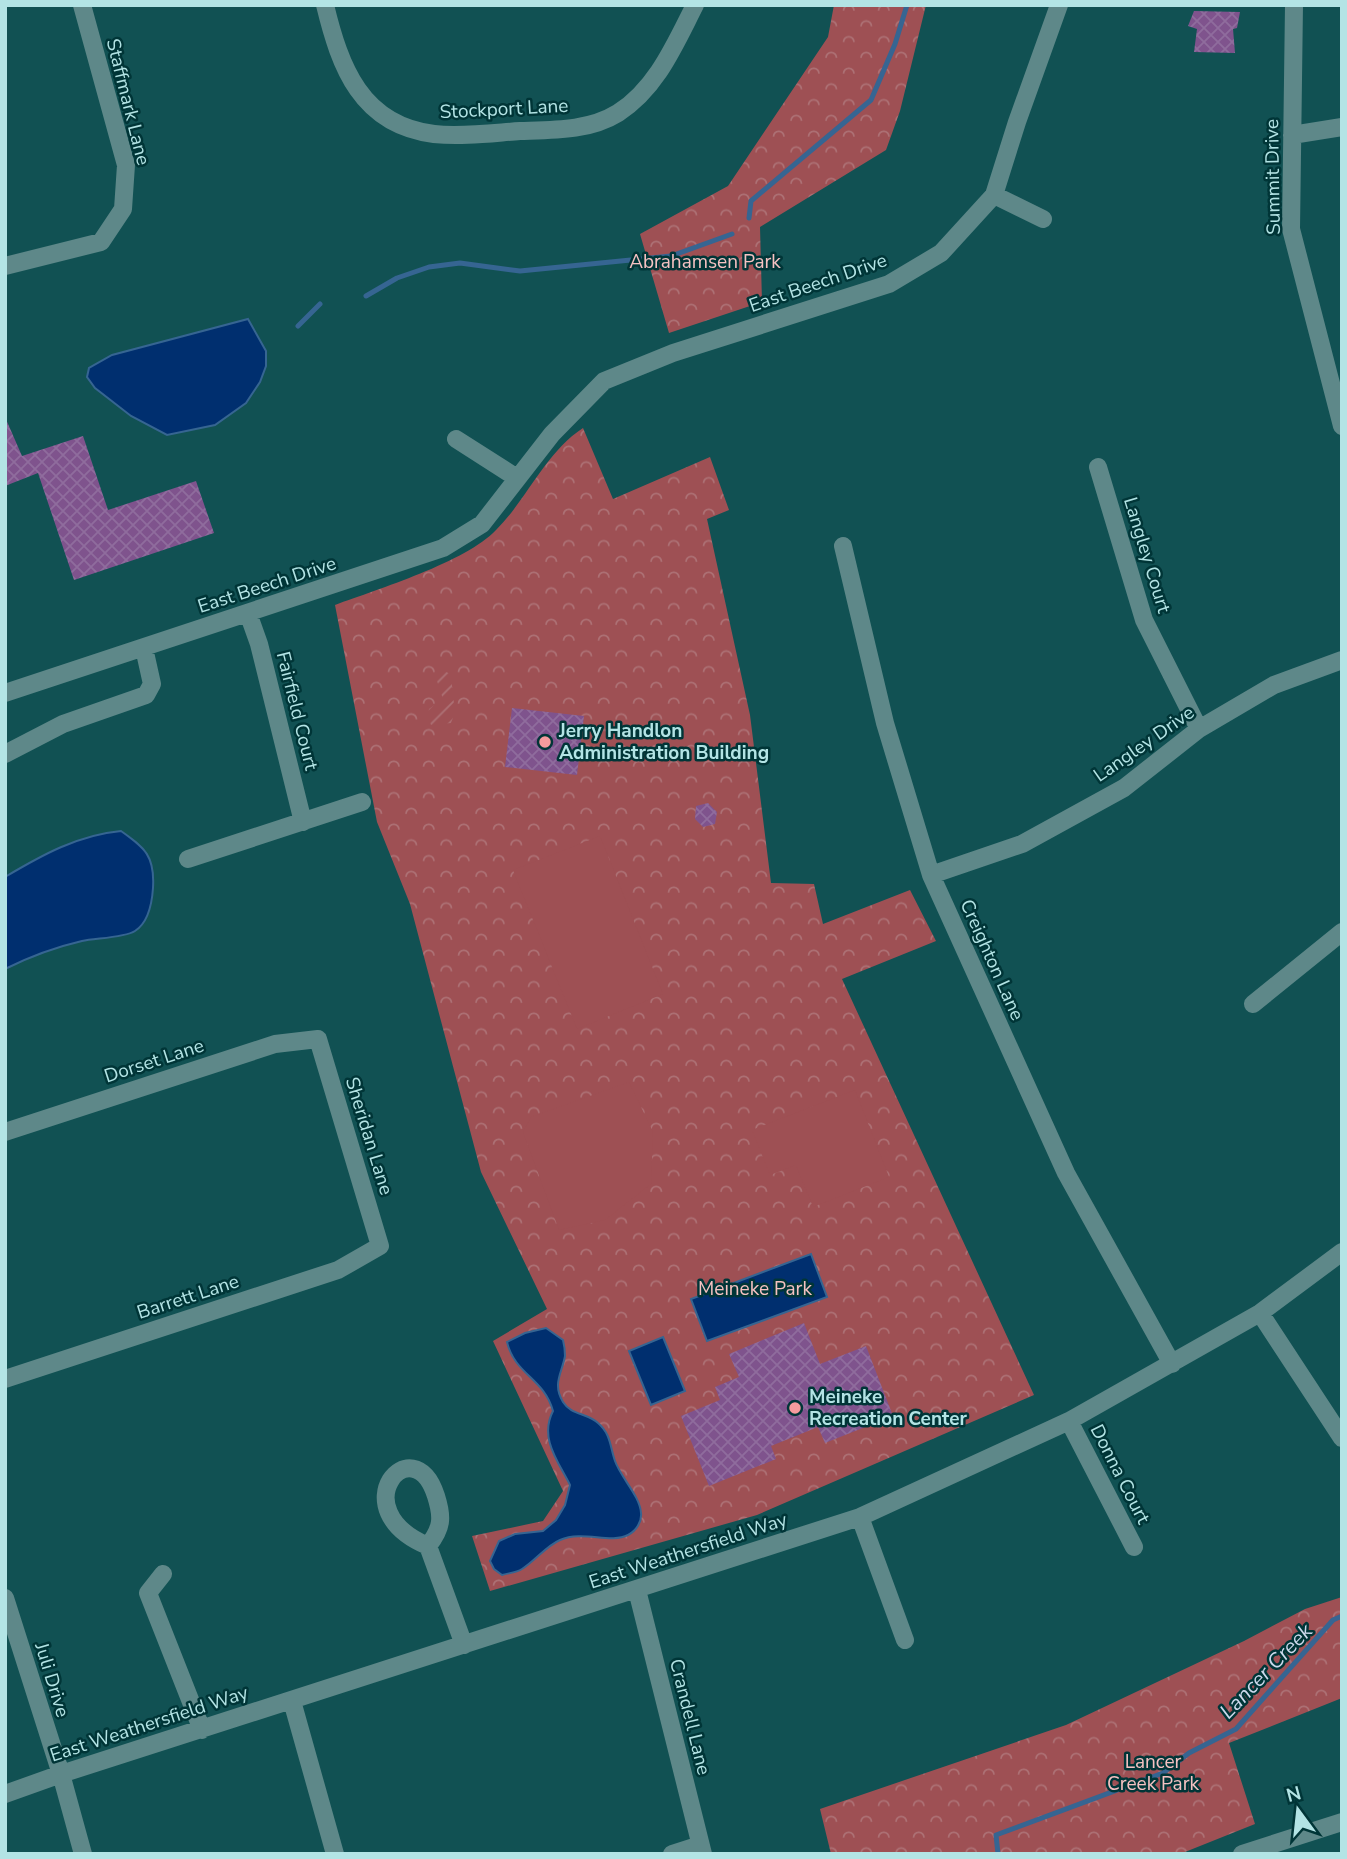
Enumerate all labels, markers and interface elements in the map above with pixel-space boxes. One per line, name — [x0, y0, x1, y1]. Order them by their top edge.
street label: Staffmark Lane — [100, 36, 156, 168]
street label: Stockport Lane — [439, 93, 569, 125]
street label: Summit Drive — [1259, 119, 1287, 235]
street label: East Beech Drive — [746, 247, 890, 319]
park label: Abrahamsen Park — [629, 249, 781, 275]
street label: Langley Court — [1117, 494, 1177, 616]
street label: East Beech Drive — [194, 550, 340, 620]
street label: Fairfield Court — [270, 649, 324, 773]
street label: Langley Drive — [1088, 700, 1200, 788]
place label: Jerry Handlon Administration Building — [558, 718, 769, 766]
marker: Jerry Handlon Administration Building — [537, 734, 553, 750]
street label: Creighton Lane — [954, 895, 1030, 1025]
street label: Dorset Lane — [101, 1033, 207, 1089]
street label: Sheridan Lane — [339, 1074, 399, 1198]
street label: Barrett Lane — [134, 1268, 242, 1326]
park label: Meineke Park — [698, 1276, 812, 1302]
place label: Meineke Recreation Center — [809, 1384, 968, 1432]
marker: Meineke Recreation Center — [787, 1400, 803, 1416]
street label: Donna Court — [1084, 1420, 1156, 1529]
street label: East Weathersfield Way — [586, 1507, 791, 1595]
water label: Lancer Creek — [1213, 1617, 1319, 1725]
street label: Juli Drive — [28, 1639, 76, 1721]
street label: Crandell Lane — [663, 1656, 717, 1778]
street label: East Weathersfield Way — [47, 1680, 252, 1768]
park label: Lancer Creek Park — [1107, 1749, 1200, 1797]
north arrow — [1263, 1775, 1333, 1845]
text: N — [1284, 1780, 1304, 1809]

